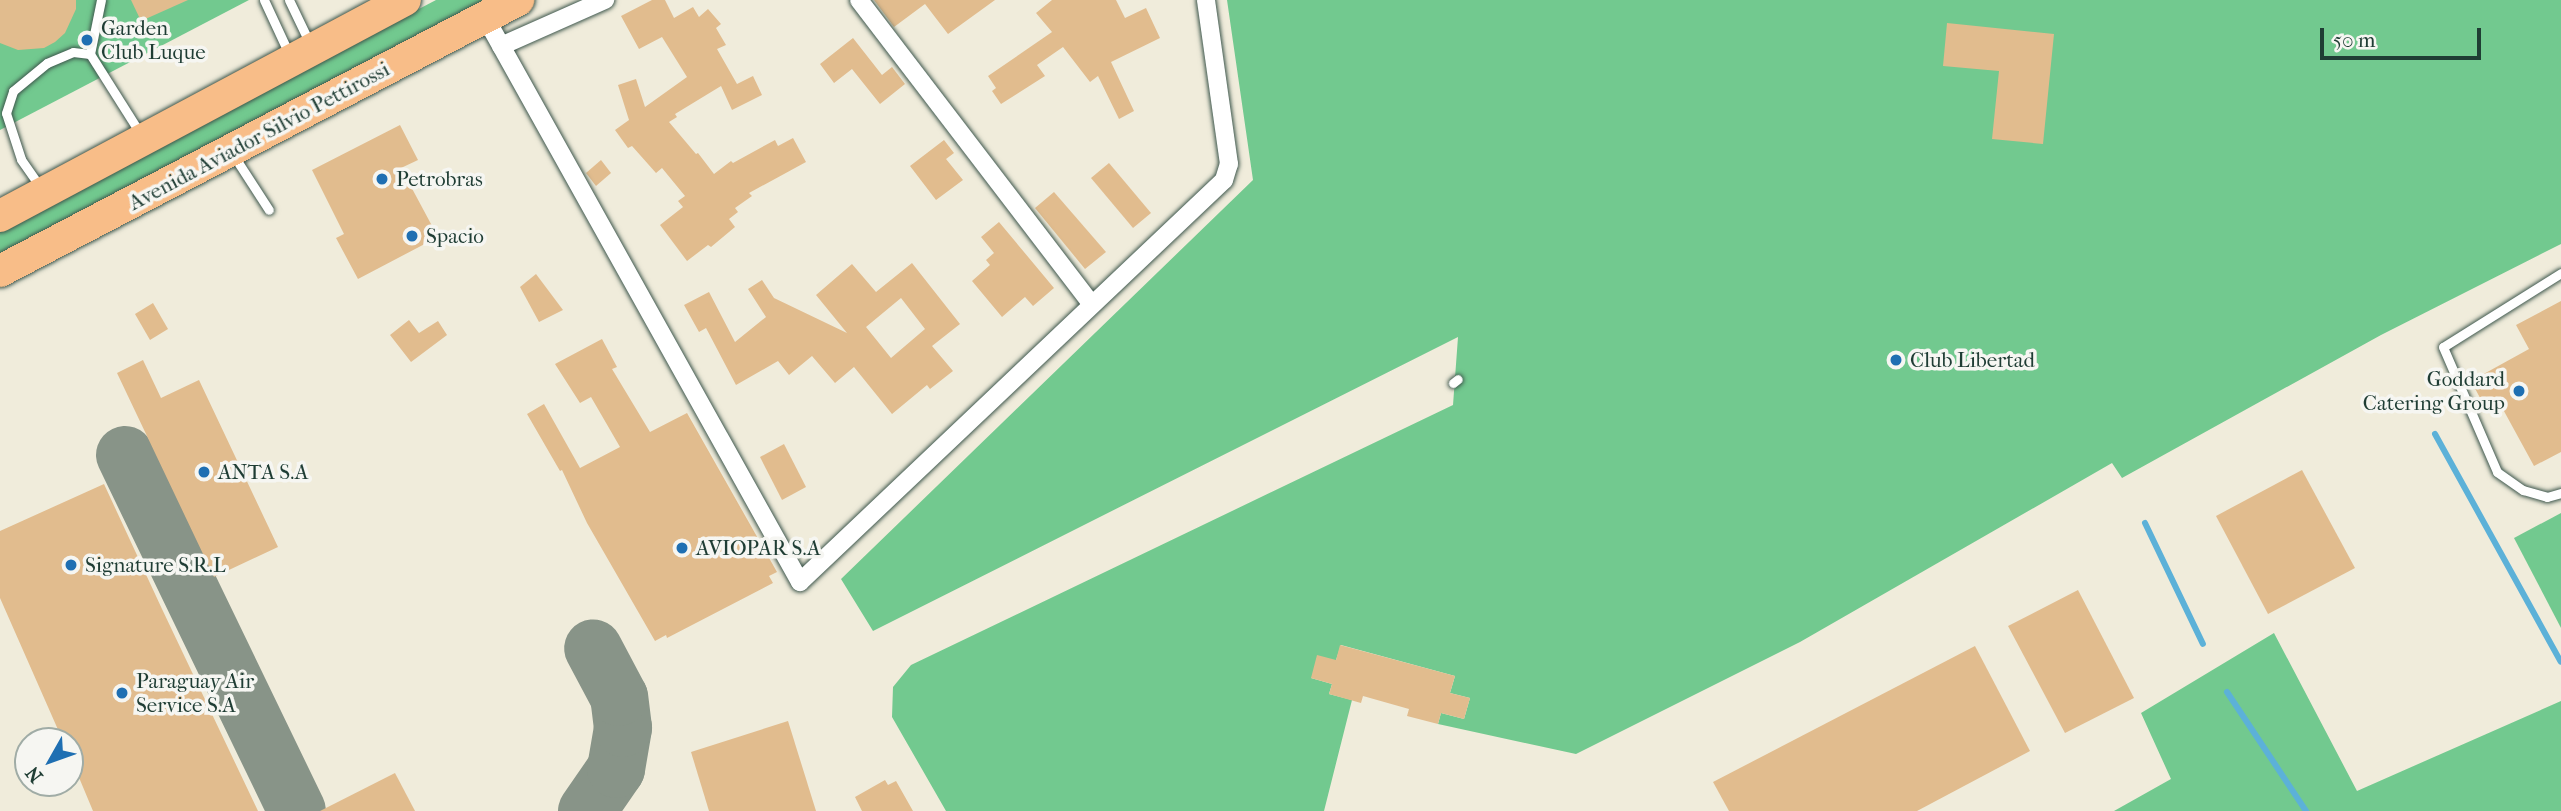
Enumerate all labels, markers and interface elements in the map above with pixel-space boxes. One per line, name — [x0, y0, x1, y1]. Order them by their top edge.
scale bar — [2323, 14, 2484, 58]
place label: Garden Club Luque — [101, 15, 206, 65]
text: 50 m — [2333, 28, 2376, 52]
marker: Garden Club Luque — [79, 32, 95, 48]
street label: Avenida Aviador Silvio Pettirossi — [124, 56, 394, 216]
place label: Petrobras — [396, 166, 483, 192]
marker: Petrobras — [374, 171, 390, 187]
place label: Spacio — [426, 223, 484, 249]
marker: Spacio — [404, 228, 420, 244]
place label: Club Libertad — [1910, 347, 2035, 373]
marker: Club Libertad — [1888, 352, 1904, 368]
place label: Goddard Catering Group — [2363, 366, 2505, 416]
marker: Goddard Catering Group — [2511, 383, 2527, 399]
place label: ANTA S.A — [218, 459, 308, 485]
marker: ANTA S.A — [196, 464, 212, 480]
place label: AVIOPAR S.A — [696, 535, 821, 561]
marker: AVIOPAR S.A — [674, 540, 690, 556]
place label: Signature S.R.L — [85, 552, 226, 578]
marker: Signature S.R.L — [63, 557, 79, 573]
place label: Paraguay Air Service S.A — [136, 668, 254, 718]
marker: Paraguay Air Service S.A — [114, 685, 130, 701]
north arrow — [14, 727, 84, 797]
text: N — [21, 762, 48, 787]

